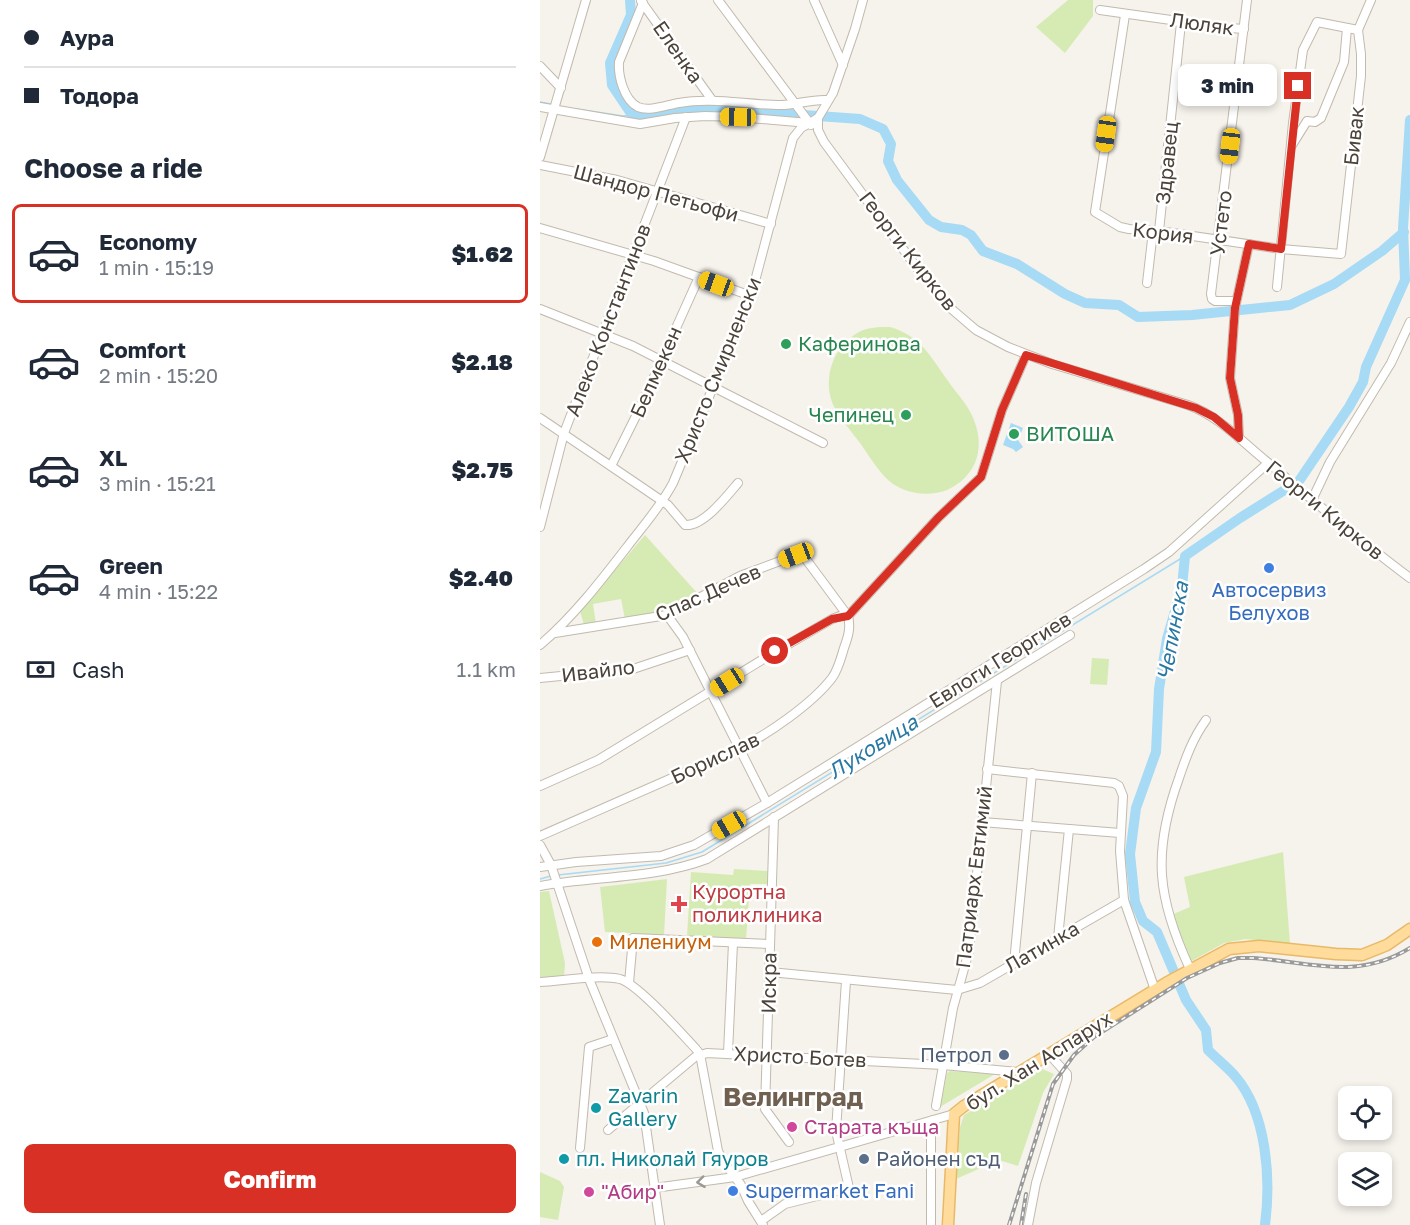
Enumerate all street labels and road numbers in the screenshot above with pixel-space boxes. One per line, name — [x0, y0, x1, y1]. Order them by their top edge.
street label: Люляк — [1169, 7, 1236, 39]
street label: Еленка — [649, 16, 709, 87]
street label: Бивак — [1338, 105, 1368, 167]
street label: Здравец — [1150, 120, 1182, 206]
street label: Шандор Петьофи — [571, 158, 742, 226]
street label: Георги Кирков — [855, 186, 963, 315]
street label: Устето — [1204, 189, 1236, 257]
street label: Кория — [1131, 216, 1195, 248]
street label: Алеко Константинов — [559, 220, 655, 419]
street label: Христо Смирненски — [669, 273, 765, 466]
street label: Белмекен — [624, 322, 686, 421]
street label: Георги Кирков — [1262, 455, 1389, 564]
street label: Спас Дечев — [651, 558, 764, 626]
street label: Евлоги Георгиев — [924, 606, 1075, 712]
street label: Ивайло — [560, 654, 636, 686]
street label: Борислав — [666, 726, 763, 788]
street label: Патриарх Евтимий — [950, 784, 996, 970]
street label: Латинка — [1000, 915, 1083, 977]
street label: Искра — [755, 952, 781, 1014]
street label: бул. Хан Аспарух — [961, 1005, 1116, 1115]
street label: Христо Ботев — [733, 1041, 867, 1071]

